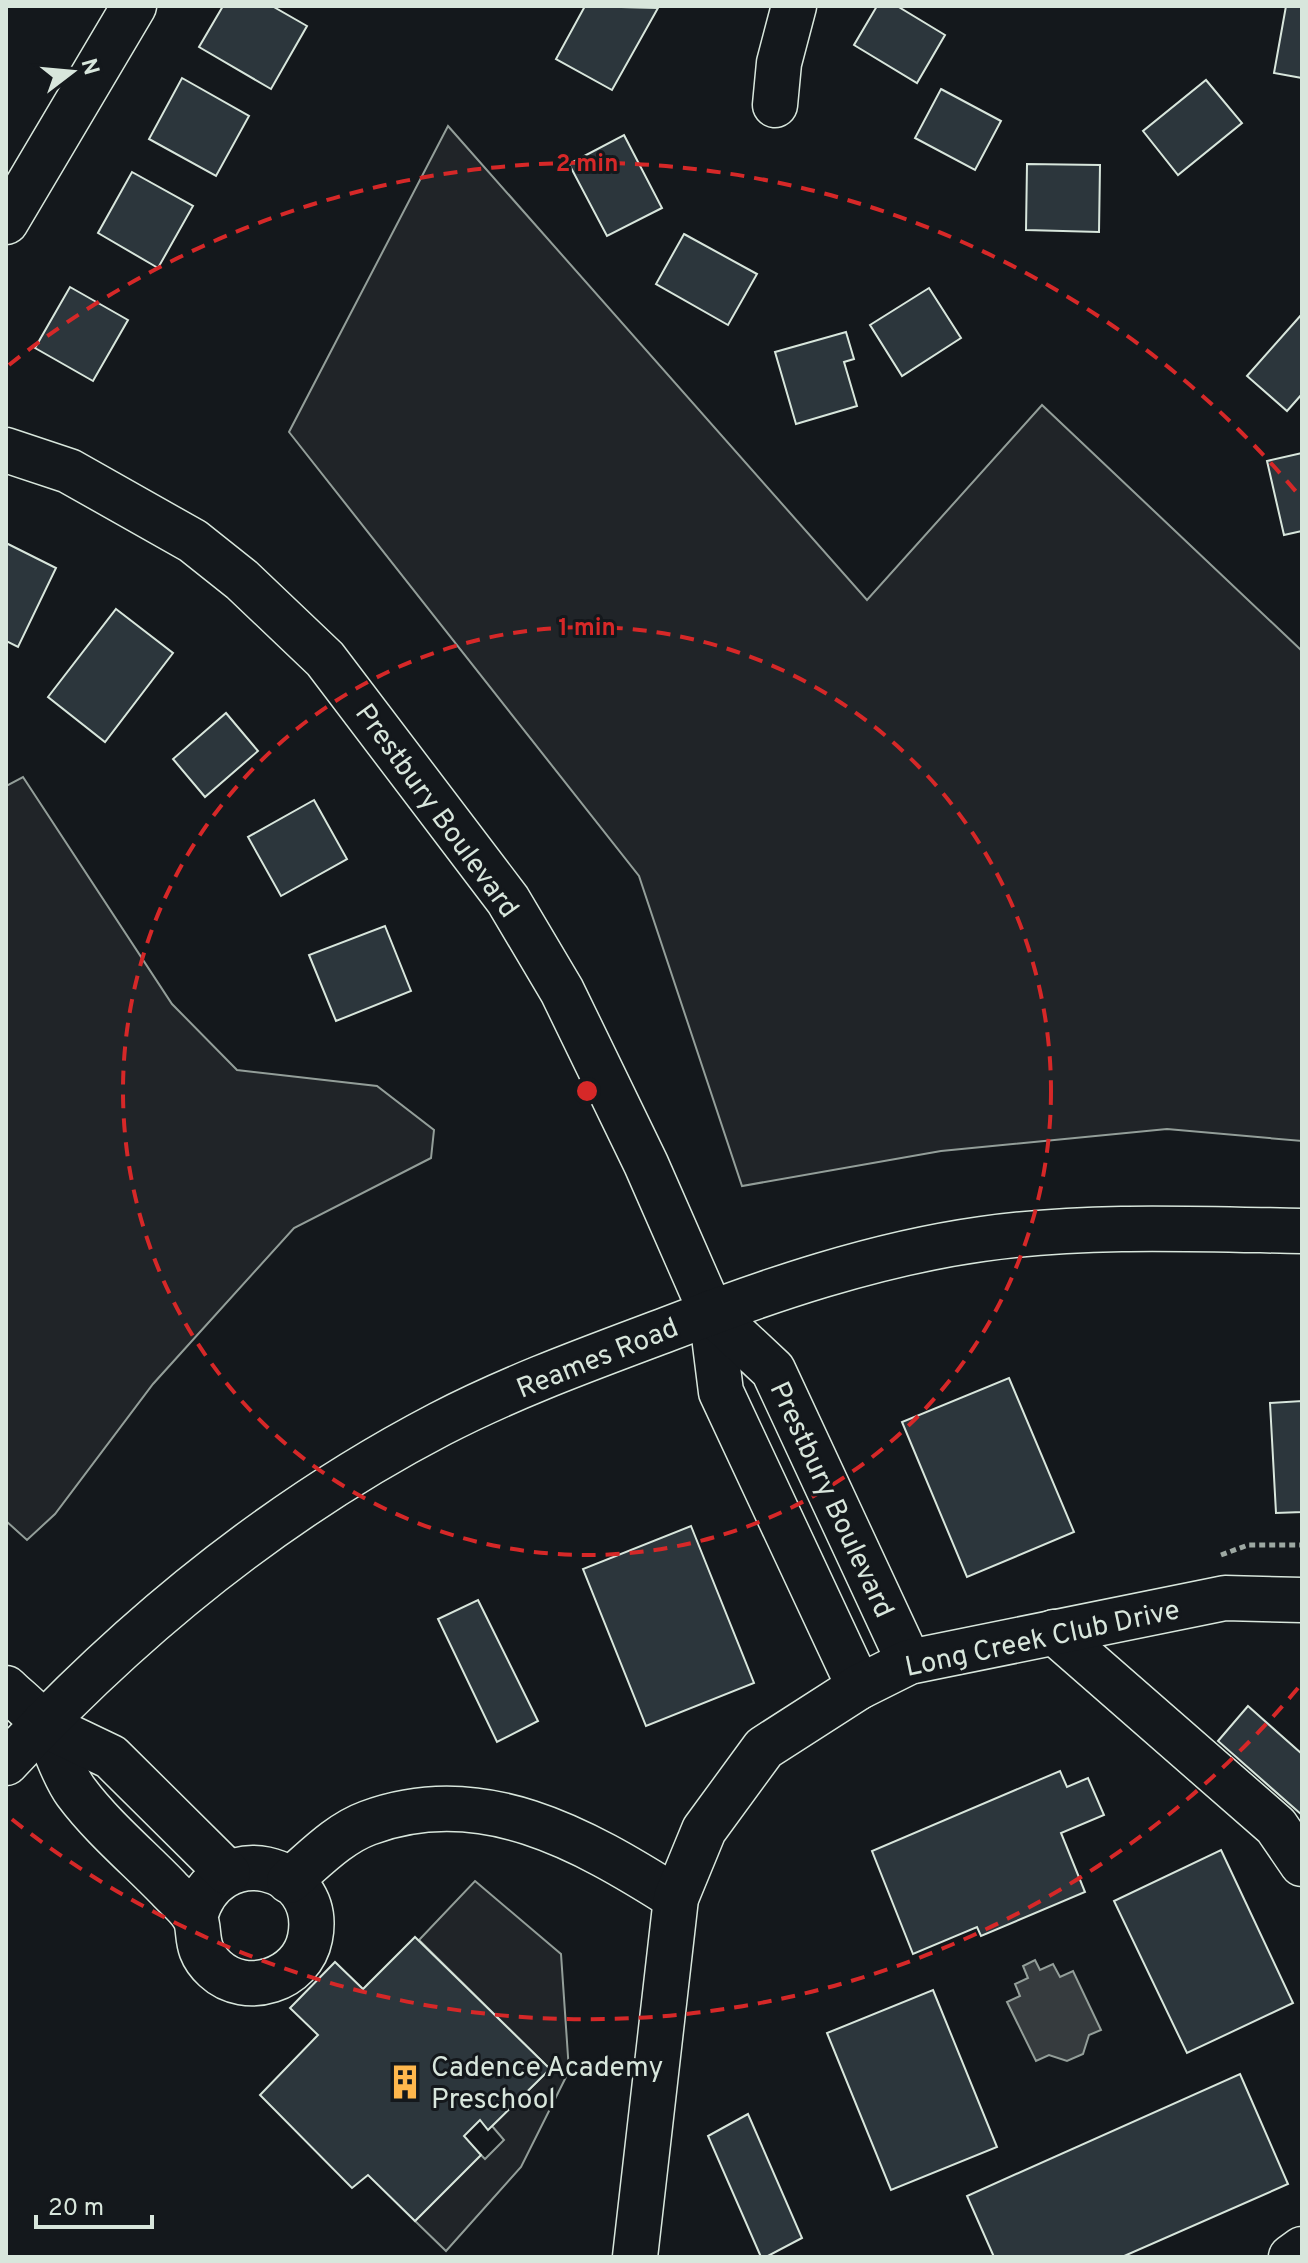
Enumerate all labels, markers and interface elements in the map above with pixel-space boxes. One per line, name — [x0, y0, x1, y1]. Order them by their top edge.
north arrow — [32, 32, 112, 112]
text: N — [74, 56, 104, 78]
text: 2 min — [556, 150, 618, 180]
text: 1 min — [558, 614, 616, 644]
street label: Prestbury Boulevard — [346, 697, 525, 926]
centre of rings — [573, 1077, 601, 1105]
street label: Reames Road — [512, 1311, 684, 1409]
street label: Prestbury Boulevard — [760, 1376, 901, 1624]
street label: Long Creek Club Drive — [902, 1593, 1183, 1687]
place label: Cadence Academy Preschool — [431, 2051, 663, 2119]
building icon: Cadence Academy Preschool — [386, 2063, 424, 2101]
scale bar — [36, 2179, 152, 2229]
text: 20 m — [48, 2194, 104, 2224]

